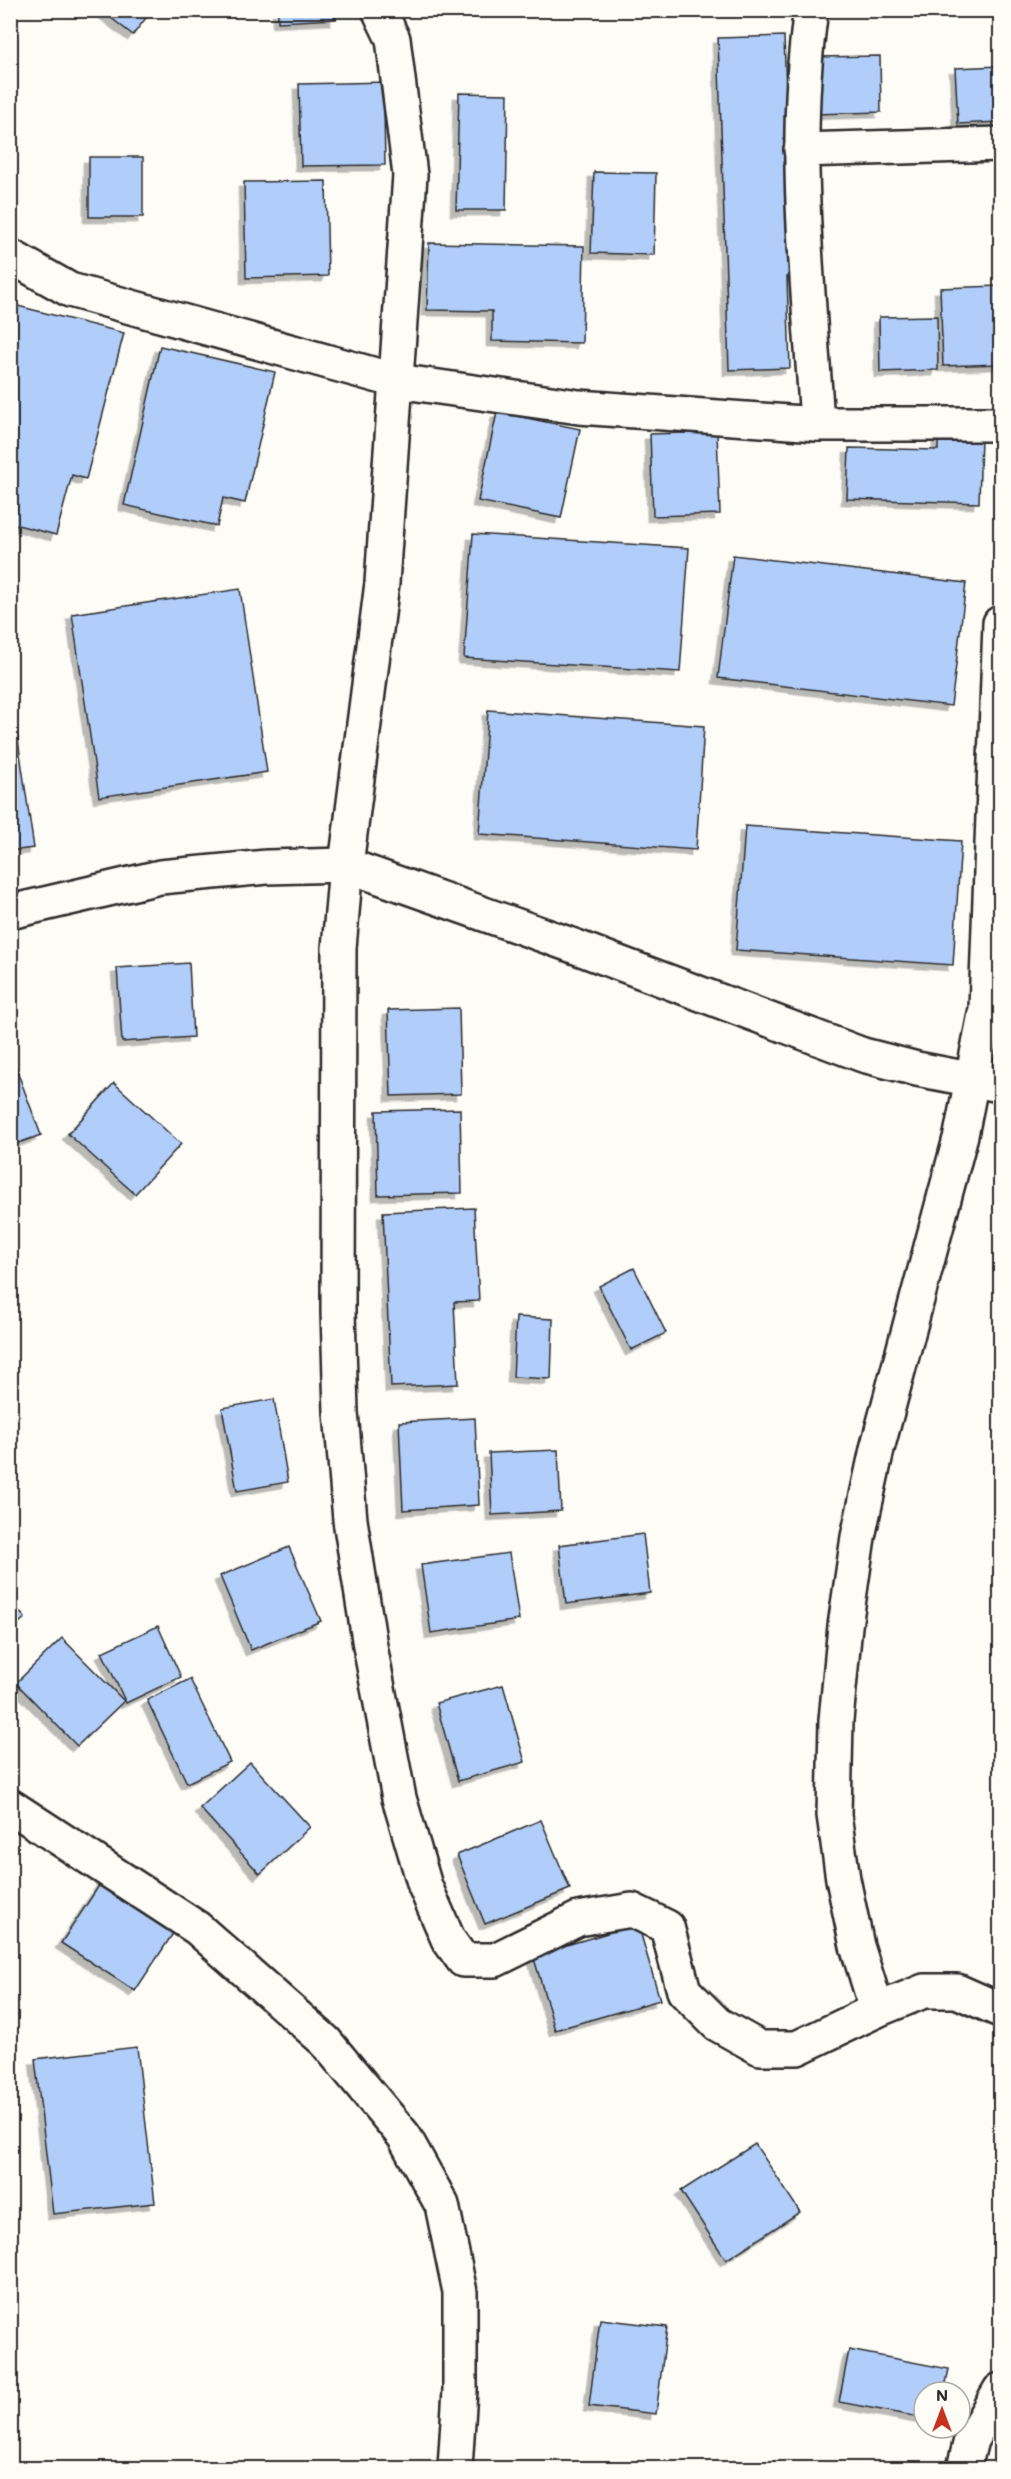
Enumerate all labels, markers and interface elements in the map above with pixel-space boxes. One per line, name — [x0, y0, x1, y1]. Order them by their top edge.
north arrow — [912, 2380, 972, 2440]
text: N — [936, 2384, 948, 2405]

